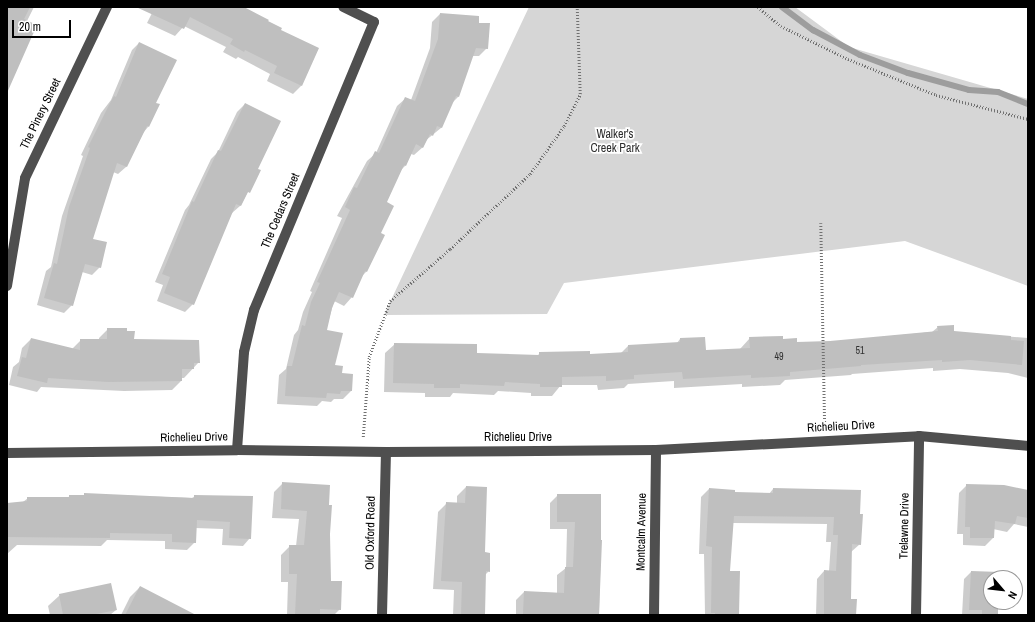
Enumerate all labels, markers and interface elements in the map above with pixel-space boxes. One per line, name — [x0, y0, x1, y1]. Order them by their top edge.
scale bar — [14, 12, 73, 38]
text: 20 m — [19, 19, 41, 35]
street label: The Pinery Street — [18, 76, 64, 152]
park label: Walker's Creek Park — [590, 128, 640, 156]
street label: The Cedars Street — [259, 171, 303, 251]
house number: 51 — [855, 345, 865, 357]
house number: 49 — [774, 351, 784, 363]
street label: Richelieu Drive — [807, 418, 875, 436]
street label: Richelieu Drive — [160, 430, 228, 446]
street label: Richelieu Drive — [484, 431, 552, 445]
street label: Montcalm Avenue — [634, 493, 650, 571]
street label: Trelawne Drive — [897, 493, 913, 559]
street label: Old Oxford Road — [363, 496, 379, 570]
north arrow — [983, 570, 1023, 610]
text: N — [1005, 589, 1020, 601]

